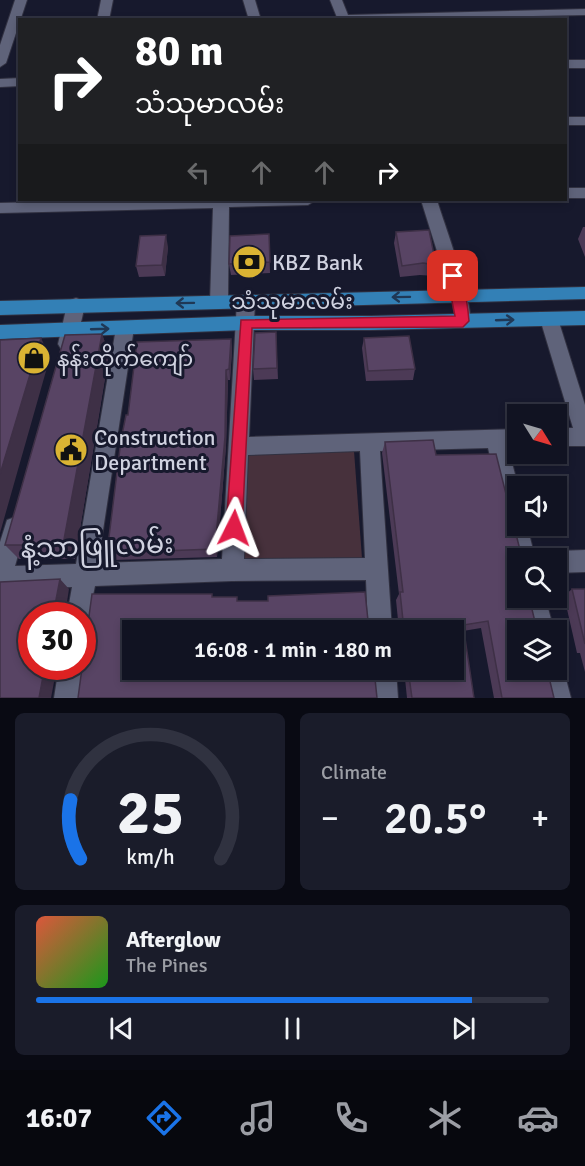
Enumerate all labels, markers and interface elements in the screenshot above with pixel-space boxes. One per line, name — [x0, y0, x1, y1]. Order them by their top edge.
text: 80 m — [135, 26, 224, 77]
icon: right — [36, 42, 114, 120]
text: သံသုမာလမ်း — [135, 88, 284, 121]
icon: left — [182, 156, 215, 189]
icon: ahead — [245, 156, 278, 189]
icon: ahead — [308, 156, 341, 189]
icon: right — [371, 156, 404, 189]
bank icon: KBZ Bank — [231, 244, 267, 280]
place label: KBZ Bank — [272, 249, 363, 276]
pin — [427, 250, 478, 301]
icon: arrive — [436, 259, 469, 292]
street label: သံသုမာလမ်း — [231, 286, 353, 319]
one-way arrow — [391, 291, 411, 303]
one-way arrow — [175, 297, 195, 308]
one-way arrow — [495, 314, 515, 326]
one-way arrow — [90, 323, 110, 334]
shop icon: နန်းထိုက်ကျော် — [16, 340, 52, 376]
place label: နန်းထိုက်ကျော် — [57, 343, 193, 377]
north arrow — [507, 404, 567, 464]
map controls — [507, 404, 567, 680]
place label: Construction Department — [94, 424, 216, 476]
public building icon: Construction Department — [53, 432, 89, 468]
button: sound — [507, 476, 567, 536]
position arrow — [202, 496, 266, 560]
street label: နံ့သာဖြူလမ်း — [20, 524, 174, 571]
button: search — [507, 548, 567, 608]
speed limit sign: 30 — [18, 602, 96, 680]
button: layers — [507, 620, 567, 680]
text: 16:08 · 1 min · 180 m — [194, 636, 392, 663]
text: Climate — [321, 760, 387, 785]
text: 25 — [116, 774, 184, 851]
text: 20.5° — [384, 791, 486, 846]
text: − — [321, 798, 339, 839]
text: + — [531, 798, 549, 839]
text: km/h — [126, 844, 174, 870]
text: Afterglow — [126, 926, 221, 953]
text: The Pines — [126, 953, 208, 978]
icon: previous — [105, 1012, 138, 1045]
icon: pause — [276, 1012, 309, 1045]
icon: next — [447, 1012, 480, 1045]
icon: directions — [143, 1097, 185, 1139]
icon: music — [237, 1097, 279, 1139]
icon: phone — [330, 1097, 372, 1139]
icon: climate — [424, 1097, 466, 1139]
icon: car — [517, 1097, 559, 1139]
text: 16:07 — [26, 1102, 92, 1135]

